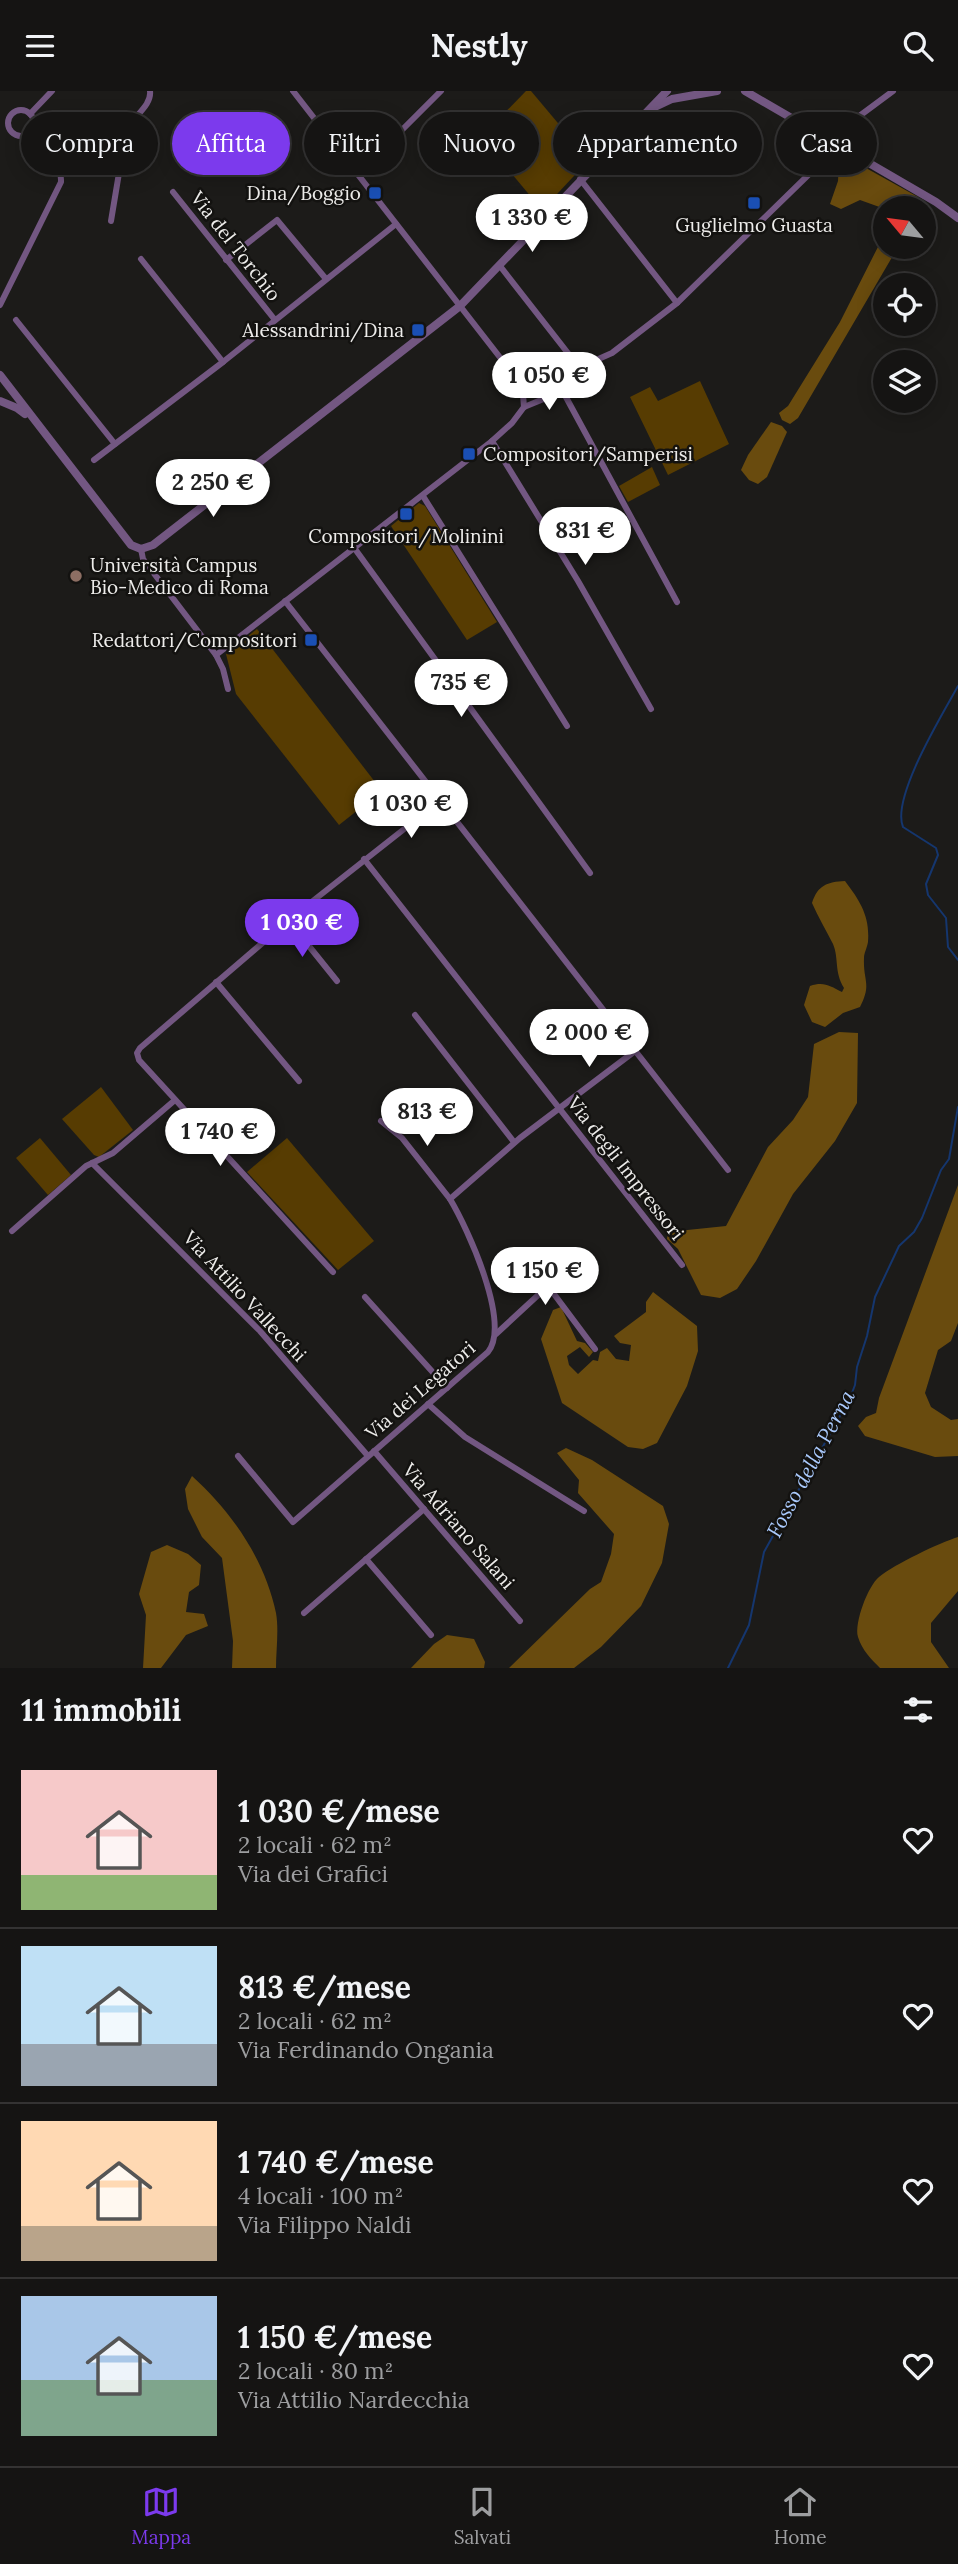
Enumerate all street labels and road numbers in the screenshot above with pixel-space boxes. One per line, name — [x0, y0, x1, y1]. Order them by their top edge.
street label: Via del Torchio — [185, 186, 286, 306]
street label: Via degli Impressori — [562, 1091, 690, 1245]
street label: Via Attilio Vallecchi — [178, 1225, 312, 1366]
street label: Via dei Legatori — [359, 1336, 480, 1445]
street label: Via Adriano Salani — [397, 1457, 520, 1594]

